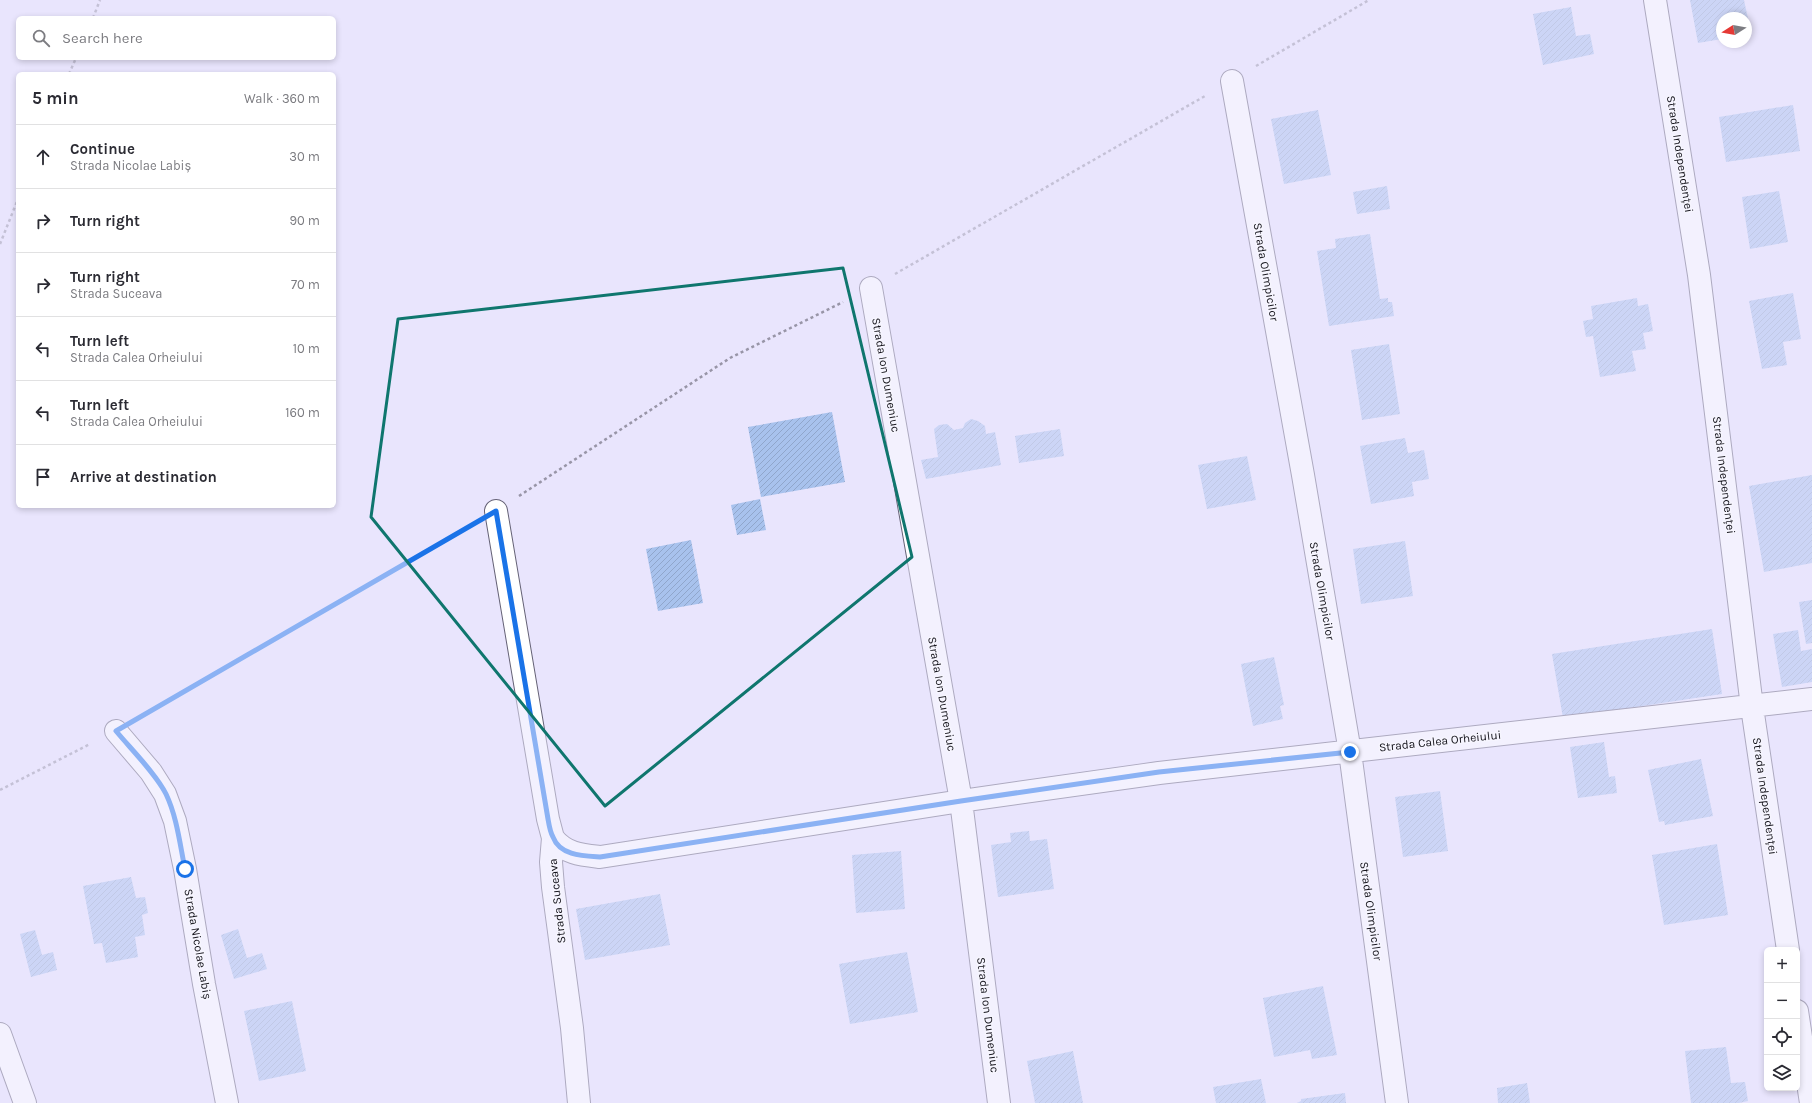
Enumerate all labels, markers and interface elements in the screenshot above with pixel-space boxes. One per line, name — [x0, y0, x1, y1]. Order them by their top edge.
north arrow — [1716, 12, 1752, 48]
search box — [16, 16, 336, 60]
icon: search — [30, 27, 52, 49]
text: Search here — [62, 29, 143, 47]
text: 5 min — [32, 88, 79, 108]
text: Walk · 360 m — [244, 91, 320, 106]
street label: Strada Independenței — [1664, 94, 1696, 214]
text: Continue — [70, 140, 135, 158]
icon: ahead — [32, 146, 54, 168]
text: 30 m — [289, 149, 320, 164]
text: Strada Nicolae Labiș — [70, 158, 191, 173]
icon: right — [32, 210, 54, 232]
text: Turn right — [70, 212, 140, 230]
text: 90 m — [289, 213, 320, 228]
street label: Strada Olimpicilor — [1250, 222, 1282, 323]
text: Turn right — [70, 268, 140, 286]
icon: right — [32, 274, 54, 296]
text: 70 m — [291, 277, 320, 292]
text: Strada Suceava — [70, 286, 163, 301]
street label: Strada Ion Dumeniuc — [869, 317, 903, 433]
text: Turn left — [70, 332, 129, 350]
icon: left — [32, 338, 54, 360]
text: 10 m — [293, 341, 320, 356]
text: Strada Calea Orheiului — [70, 350, 203, 365]
text: Turn left — [70, 396, 129, 414]
icon: left — [32, 402, 54, 424]
text: 160 m — [285, 405, 320, 420]
text: Strada Calea Orheiului — [70, 414, 203, 429]
street label: Strada Independenței — [1710, 415, 1738, 535]
icon: arrive — [32, 466, 54, 488]
text: Arrive at destination — [70, 468, 217, 486]
street label: Strada Olimpicilor — [1306, 541, 1338, 642]
street label: Strada Ion Dumeniuc — [925, 636, 959, 752]
street label: Strada Calea Orheiului — [1378, 728, 1502, 754]
street label: Strada Independenței — [1750, 736, 1780, 856]
route end — [1341, 743, 1359, 761]
street label: Strada Suceava — [546, 858, 568, 944]
route start — [176, 860, 194, 878]
street label: Strada Olimpicilor — [1357, 861, 1385, 962]
street label: Strada Nicolae Labiș — [181, 888, 215, 1000]
map controls — [1764, 947, 1800, 1091]
button: + — [1764, 947, 1800, 983]
street label: Strada Ion Dumeniuc — [974, 957, 1002, 1073]
button: − — [1764, 983, 1800, 1019]
button: locate — [1764, 1019, 1800, 1055]
button: layers — [1764, 1055, 1800, 1091]

